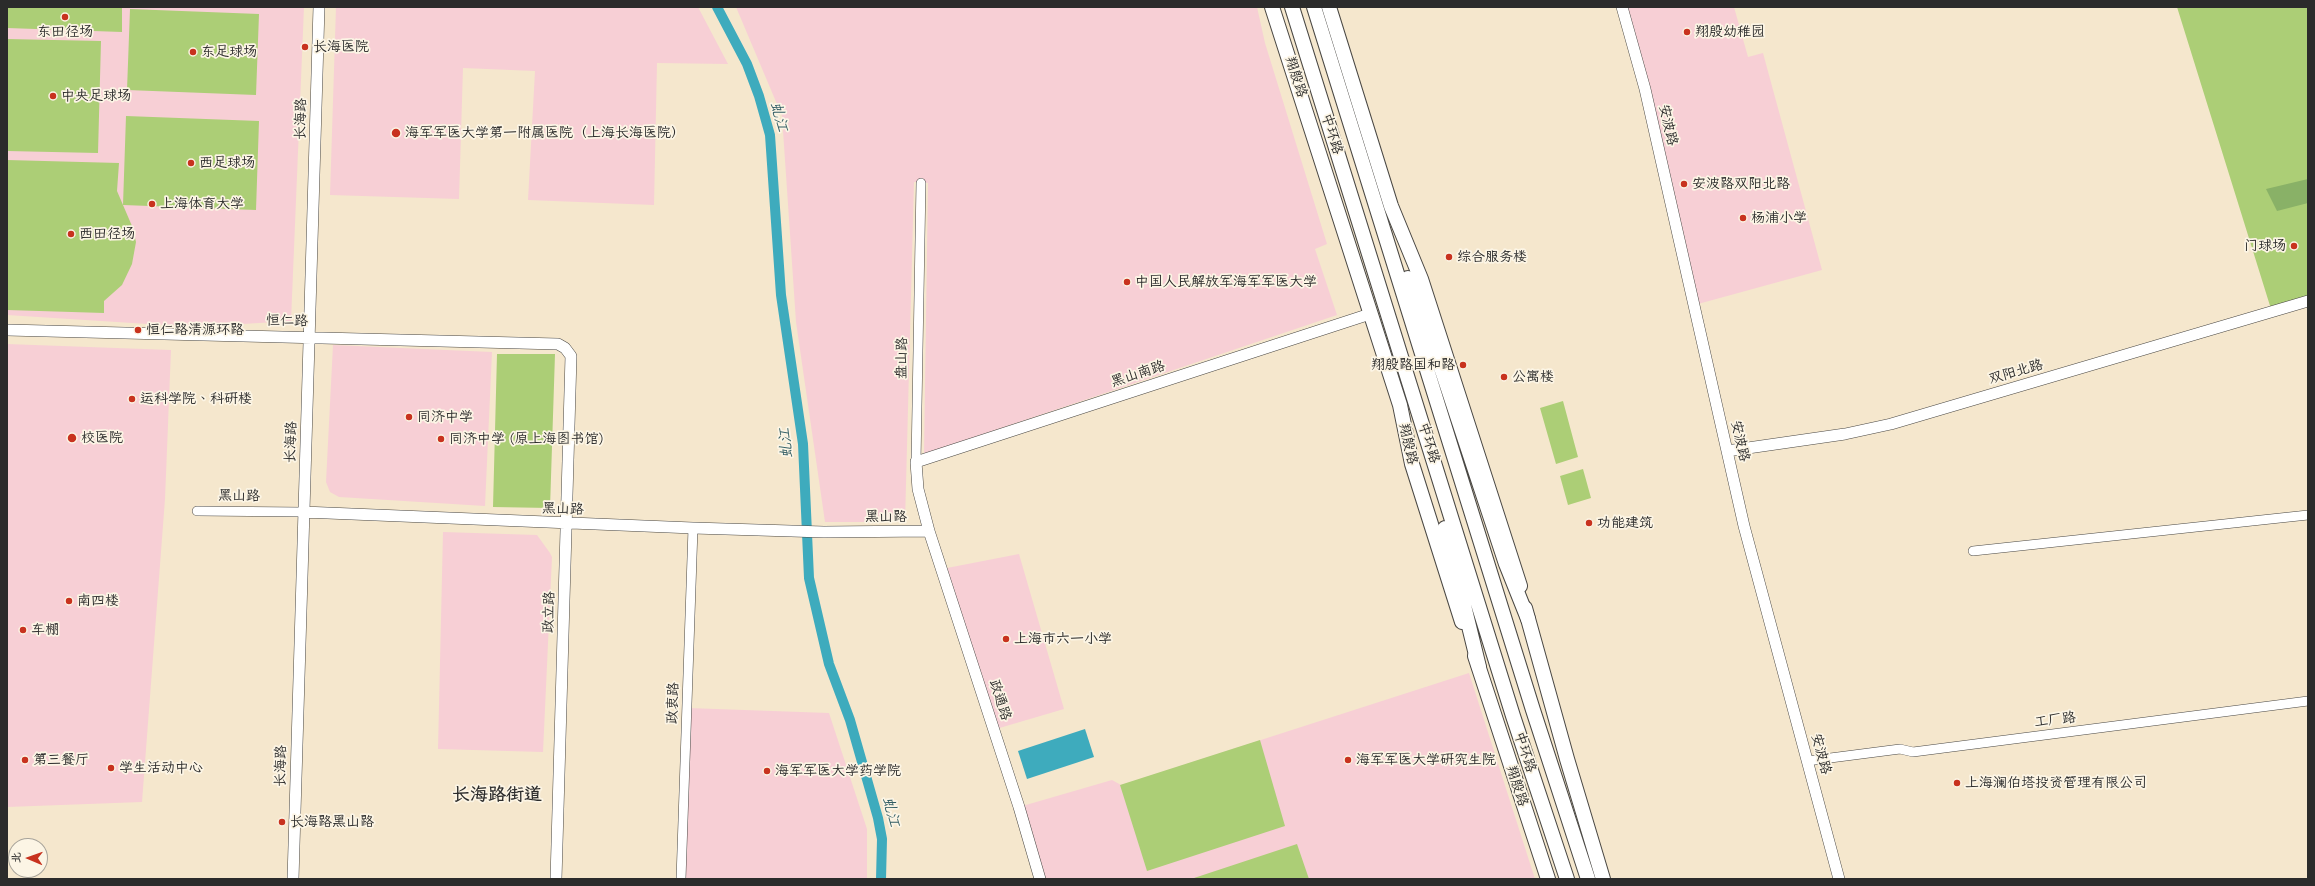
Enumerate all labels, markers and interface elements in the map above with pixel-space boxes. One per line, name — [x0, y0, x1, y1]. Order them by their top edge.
marker: 东田径场 — [60, 12, 70, 22]
place label: 东田径场 — [37, 24, 93, 40]
place label: 翔殷幼稚园 — [1695, 24, 1765, 40]
marker: 翔殷幼稚园 — [1682, 27, 1692, 37]
place label: 长海医院 — [313, 39, 369, 55]
marker: 长海医院 — [300, 42, 310, 52]
place label: 东足球场 — [201, 44, 257, 60]
marker: 东足球场 — [188, 47, 198, 57]
street label: 翔殷路 — [1282, 54, 1310, 100]
place label: 中央足球场 — [61, 88, 131, 104]
marker: 中央足球场 — [48, 91, 58, 101]
street label: 长海路 — [292, 98, 310, 140]
water label: 虬江 — [766, 100, 792, 134]
street label: 安波路 — [1655, 103, 1681, 147]
street label: 中环路 — [1318, 111, 1346, 157]
place label: 海军军医大学第一附属医院（上海长海医院） — [405, 125, 685, 141]
marker: 海军军医大学第一附属医院（上海长海医院） — [390, 127, 402, 139]
place label: 西足球场 — [199, 155, 255, 171]
marker: 西足球场 — [186, 158, 196, 168]
place label: 安波路双阳北路 — [1692, 176, 1790, 192]
marker: 安波路双阳北路 — [1679, 179, 1689, 189]
place label: 上海体育大学 — [160, 196, 244, 212]
marker: 上海体育大学 — [147, 199, 157, 209]
place label: 杨浦小学 — [1751, 210, 1807, 226]
marker: 杨浦小学 — [1738, 213, 1748, 223]
place label: 西田径场 — [79, 226, 135, 242]
marker: 西田径场 — [66, 229, 76, 239]
place label: 门球场 — [2244, 238, 2286, 254]
marker: 门球场 — [2289, 241, 2299, 251]
place label: 综合服务楼 — [1457, 249, 1527, 265]
marker: 综合服务楼 — [1444, 252, 1454, 262]
place label: 中国人民解放军海军军医大学 — [1135, 274, 1317, 290]
marker: 中国人民解放军海军军医大学 — [1122, 277, 1132, 287]
street label: 恒仁路 — [266, 312, 308, 330]
place label: 恒仁路清源环路 — [146, 322, 244, 338]
marker: 恒仁路清源环路 — [133, 325, 143, 335]
street label: 盘山路 — [893, 337, 911, 379]
street label: 双阳北路 — [1987, 356, 2045, 388]
street label: 黑山南路 — [1109, 357, 1167, 391]
place label: 翔殷路国和路 — [1371, 357, 1455, 373]
marker: 翔殷路国和路 — [1458, 360, 1468, 370]
place label: 公寓楼 — [1512, 369, 1554, 385]
marker: 公寓楼 — [1499, 372, 1509, 382]
place label: 运科学院、科研楼 — [140, 391, 252, 407]
marker: 运科学院、科研楼 — [127, 394, 137, 404]
place label: 同济中学 — [417, 409, 473, 425]
marker: 同济中学 — [404, 412, 414, 422]
street label: 安波路 — [1727, 419, 1753, 463]
street label: 中环路 — [1415, 420, 1443, 466]
street label: 长海路 — [282, 421, 300, 463]
street label: 翔殷路 — [1395, 422, 1421, 466]
water label: 虬江 — [775, 427, 797, 459]
place label: 校医院 — [81, 430, 123, 446]
place label: 同济中学 (原上海图书馆) — [449, 431, 603, 447]
marker: 校医院 — [66, 432, 78, 444]
marker: 同济中学 (原上海图书馆) — [436, 434, 446, 444]
street label: 黑山路 — [218, 487, 260, 505]
street label: 黑山路 — [542, 500, 584, 518]
street label: 黑山路 — [865, 509, 907, 525]
place label: 功能建筑 — [1597, 515, 1653, 531]
marker: 功能建筑 — [1584, 518, 1594, 528]
street label: 政立路 — [540, 591, 558, 633]
place label: 南四楼 — [77, 593, 119, 609]
marker: 南四楼 — [64, 596, 74, 606]
place label: 车棚 — [31, 622, 59, 638]
marker: 车棚 — [18, 625, 28, 635]
place label: 上海市六一小学 — [1014, 631, 1112, 647]
marker: 上海市六一小学 — [1001, 634, 1011, 644]
street label: 政通路 — [986, 677, 1014, 723]
street label: 政衷路 — [664, 682, 682, 724]
street label: 工厂路 — [2033, 709, 2077, 731]
street label: 中环路 — [1511, 729, 1539, 775]
street label: 安波路 — [1807, 732, 1835, 776]
street label: 长海路 — [272, 745, 290, 787]
place label: 第三餐厅 — [33, 752, 89, 768]
place label: 海军军医大学研究生院 — [1356, 752, 1496, 768]
marker: 第三餐厅 — [20, 755, 30, 765]
marker: 海军军医大学研究生院 — [1343, 755, 1353, 765]
place label: 学生活动中心 — [119, 760, 203, 776]
marker: 学生活动中心 — [106, 763, 116, 773]
place label: 海军军医大学药学院 — [775, 763, 901, 779]
street label: 翔殷路 — [1503, 763, 1531, 809]
marker: 海军军医大学药学院 — [762, 766, 772, 776]
place label: 上海澜伯塔投资管理有限公司 — [1965, 775, 2147, 791]
marker: 上海澜伯塔投资管理有限公司 — [1952, 778, 1962, 788]
district label: 长海路街道 — [452, 784, 542, 806]
water label: 虬江 — [879, 795, 903, 829]
place label: 长海路黑山路 — [290, 814, 374, 830]
marker: 长海路黑山路 — [277, 817, 287, 827]
north arrow — [8, 838, 48, 878]
text: 北 — [10, 852, 23, 863]

